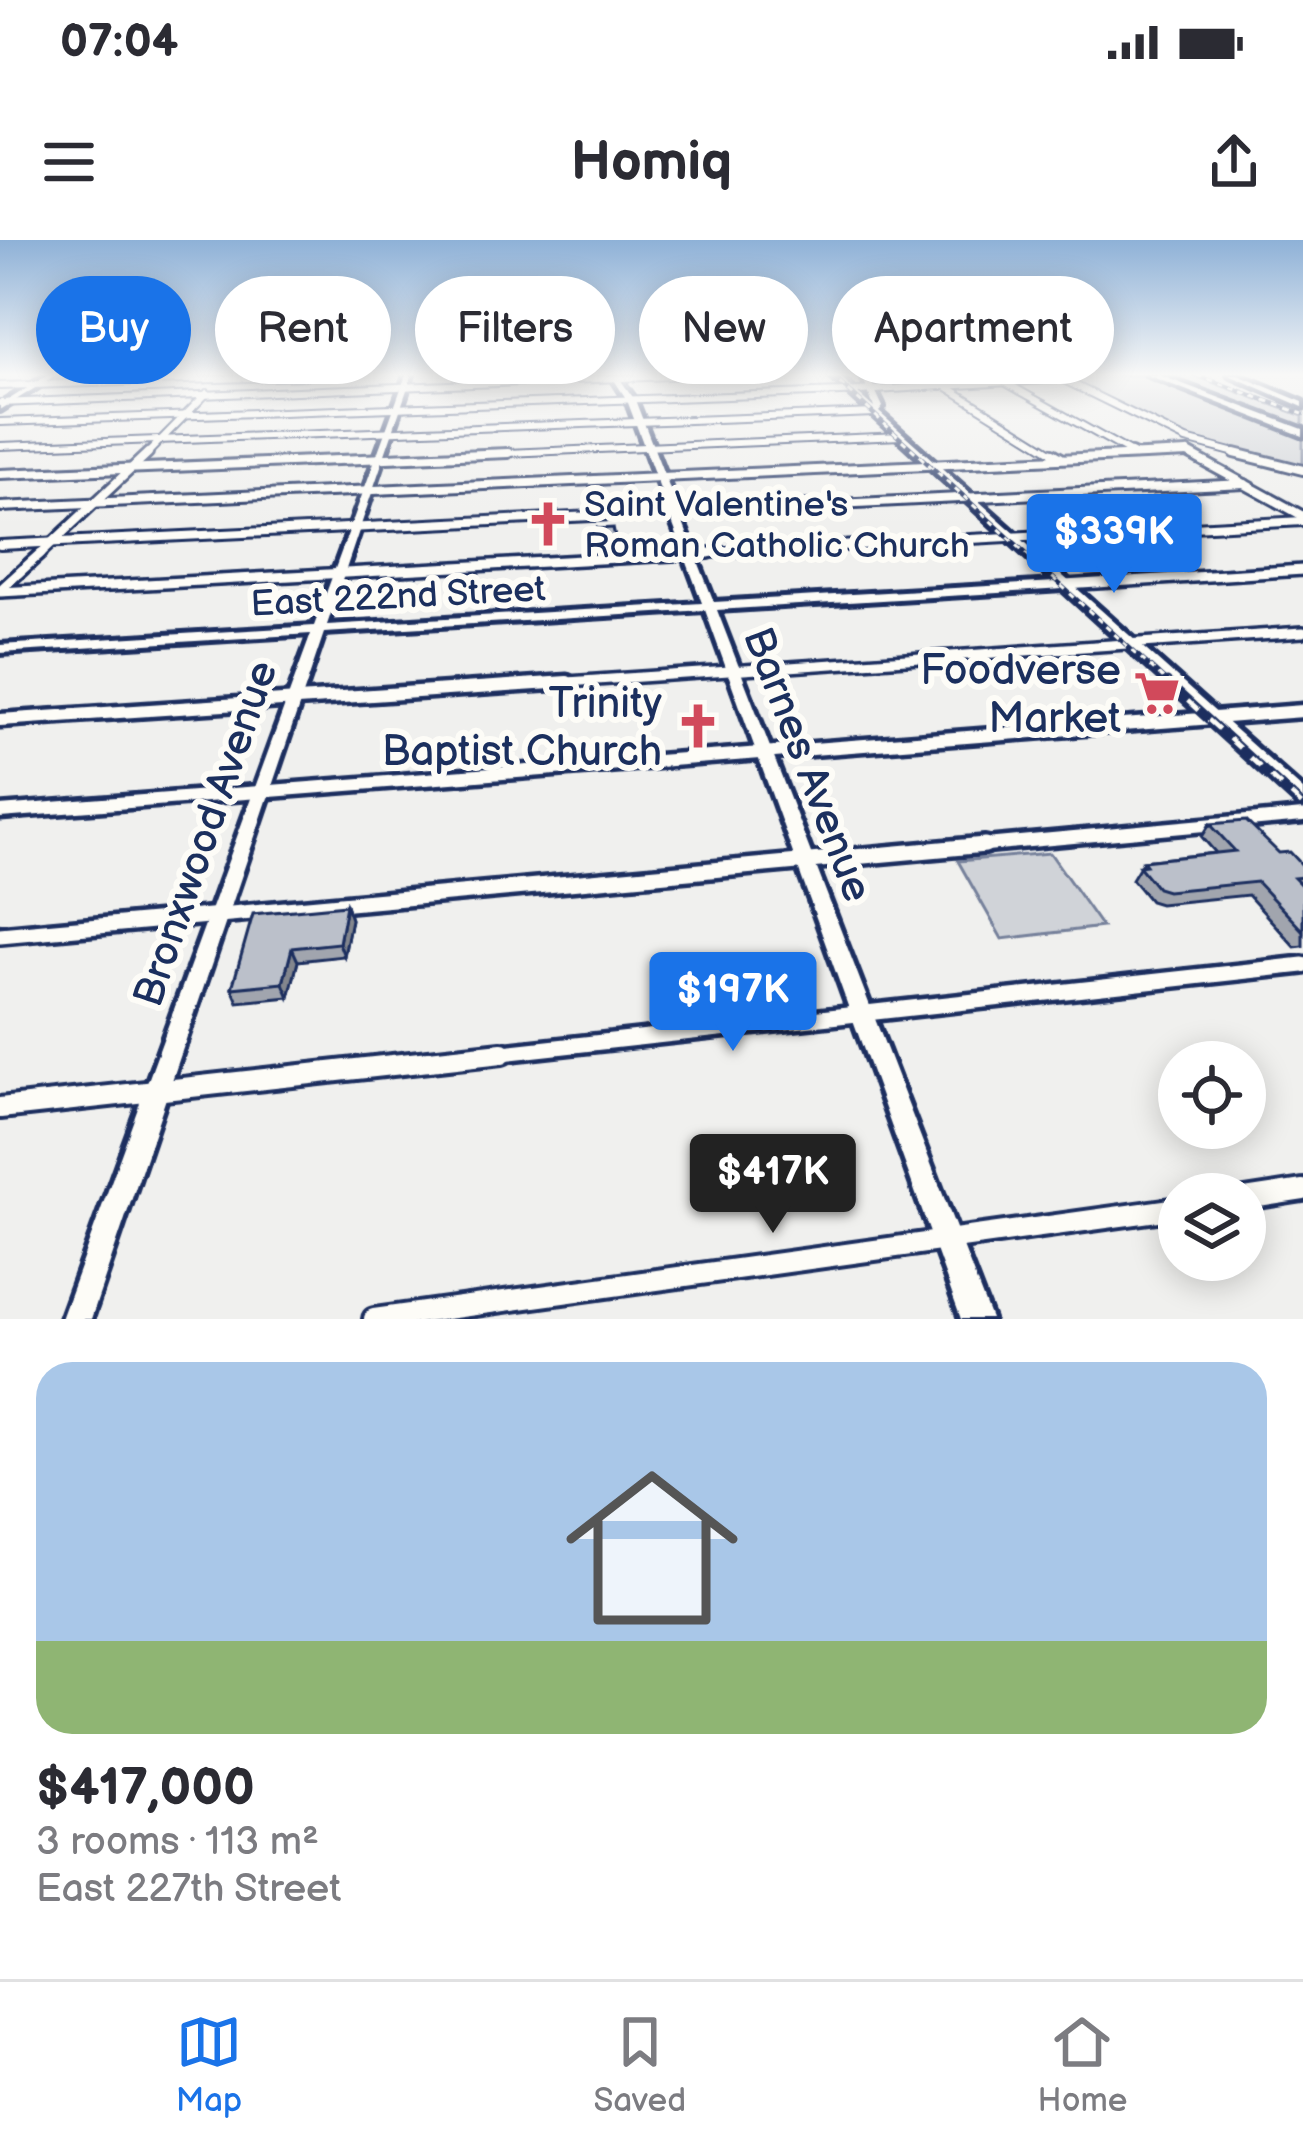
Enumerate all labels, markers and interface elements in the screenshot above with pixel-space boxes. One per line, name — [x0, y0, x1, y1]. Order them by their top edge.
text: 07:04 — [60, 15, 178, 70]
icon: menu — [36, 129, 102, 195]
icon: share — [1201, 129, 1267, 195]
text: Homiq — [571, 130, 732, 195]
chip: Buy — [36, 276, 191, 384]
chip: Rent — [215, 276, 391, 384]
chip: Filters — [415, 276, 615, 384]
chip: New — [639, 276, 808, 384]
chip: Apartment — [832, 276, 1114, 384]
place label: Saint Valentine's Roman Catholic Church — [584, 484, 970, 568]
pin: $339K — [1030, 494, 1198, 596]
church icon: Saint Valentine's Roman Catholic Church — [523, 499, 573, 549]
text: $339K — [1054, 509, 1174, 556]
street label: East 222nd Street — [250, 568, 547, 627]
street label: Barnes Avenue — [731, 621, 882, 909]
place label: Foodverse Market — [920, 646, 1121, 745]
street label: Bronxwood Avenue — [123, 654, 289, 1013]
supermarket icon: Foodverse Market — [1132, 668, 1182, 718]
place label: Trinity Baptist Church — [382, 679, 662, 778]
church icon: Trinity Baptist Church — [673, 701, 723, 751]
pin: $197K — [649, 952, 817, 1054]
text: $197K — [676, 967, 790, 1014]
map controls — [1158, 1041, 1266, 1281]
button: locate — [1158, 1041, 1266, 1149]
pin: $417K — [689, 1134, 857, 1236]
text: $417K — [717, 1149, 829, 1196]
button: layers — [1158, 1173, 1266, 1281]
icon: home — [544, 1440, 760, 1656]
text: $417,000 — [36, 1758, 255, 1819]
text: 3 rooms · 113 m² — [36, 1819, 319, 1866]
text: East 227th Street — [36, 1866, 341, 1913]
tab: Map — [176, 2009, 242, 2121]
tab: Saved — [593, 2009, 686, 2121]
tab: Home — [1038, 2009, 1127, 2121]

